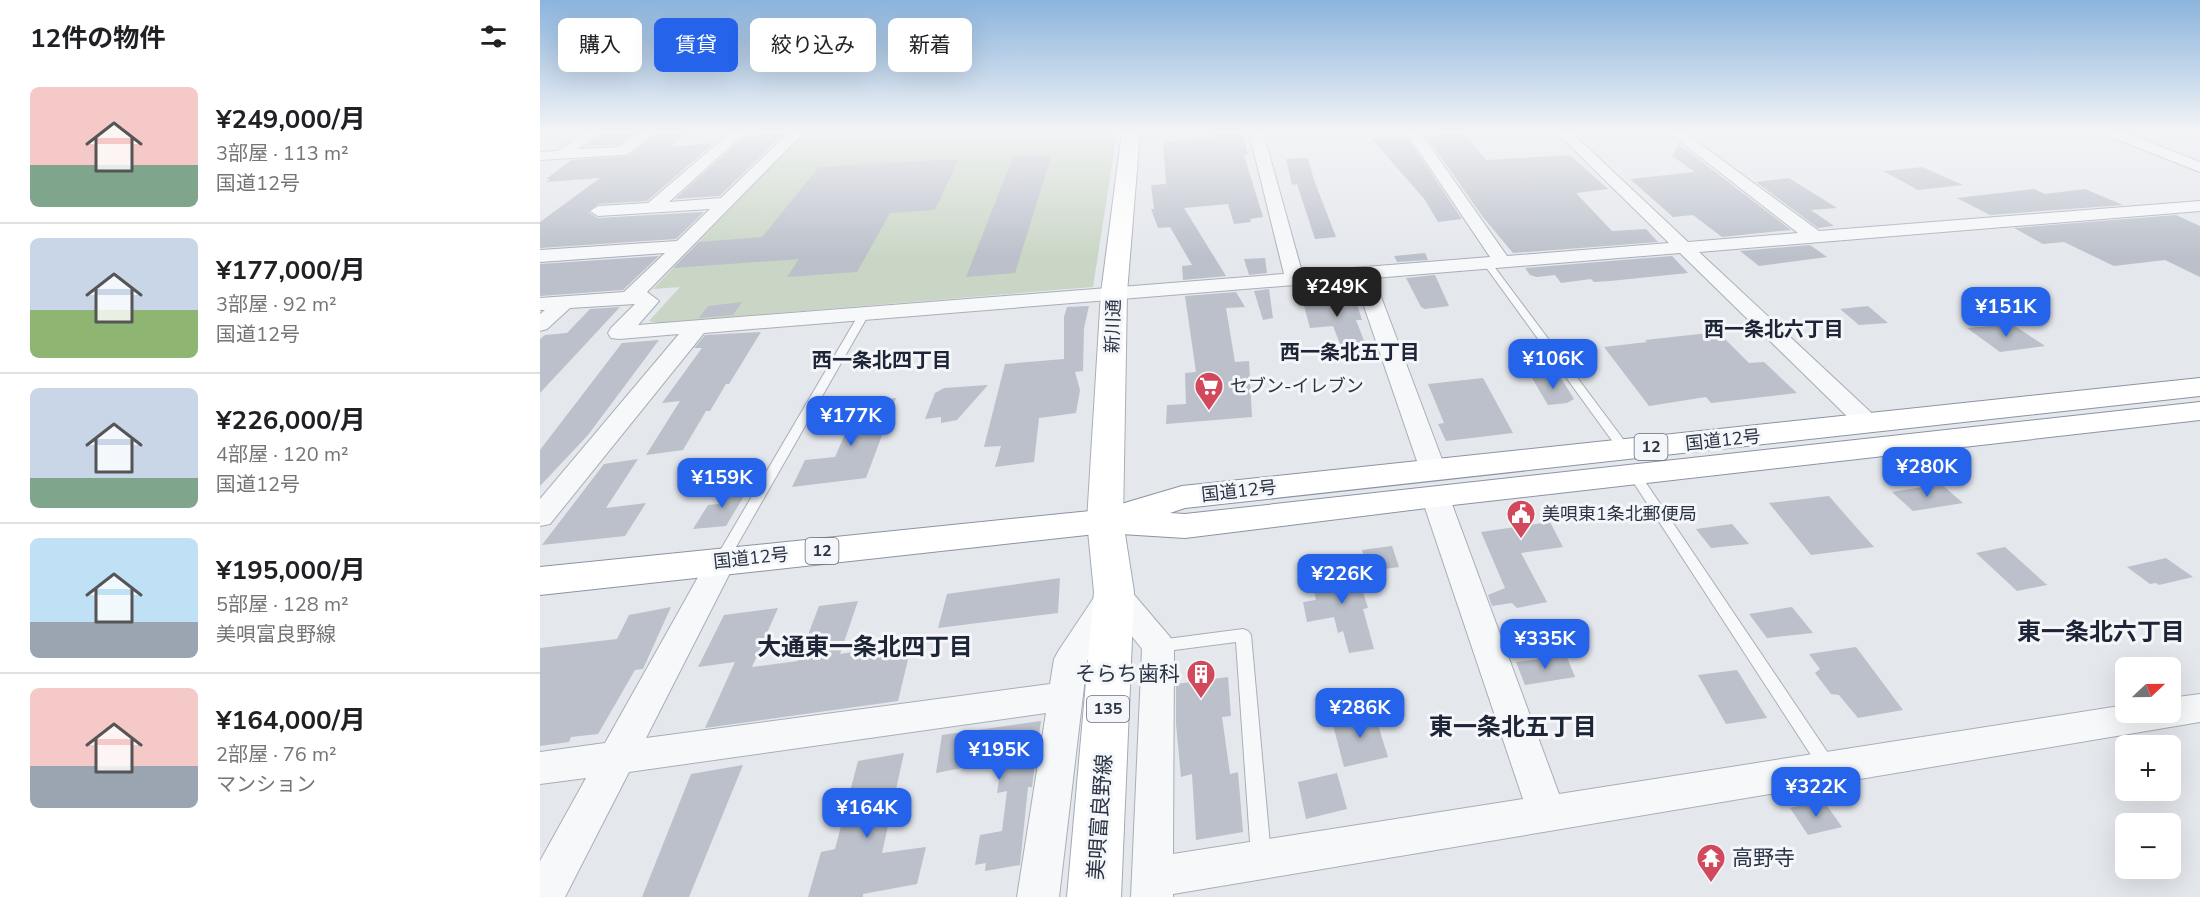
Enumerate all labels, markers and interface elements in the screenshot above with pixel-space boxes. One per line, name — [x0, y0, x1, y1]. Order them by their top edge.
chip: 購入 — [558, 18, 642, 72]
chip: 賃貸 — [654, 18, 738, 72]
chip: 絞り込み — [750, 18, 876, 72]
chip: 新着 — [888, 18, 972, 72]
icon: filters — [477, 20, 510, 53]
text: 12件の物件 — [30, 21, 165, 56]
text: ¥249,000/月 — [216, 102, 366, 137]
icon: home — [78, 111, 150, 183]
text: 3部屋 · 113 m² — [216, 140, 349, 167]
text: 国道12号 — [216, 170, 300, 197]
text: ¥177,000/月 — [216, 253, 366, 288]
icon: home — [78, 262, 150, 334]
pin: ¥249K — [1295, 267, 1379, 318]
text: ¥249K — [1306, 273, 1368, 300]
pin: ¥151K — [1964, 287, 2048, 338]
text: 3部屋 · 92 m² — [216, 291, 337, 318]
text: ¥151K — [1975, 293, 2037, 320]
street label: 新川通 — [1100, 299, 1126, 353]
district label: 西一条北六丁目 — [1704, 316, 1844, 343]
text: 国道12号 — [216, 321, 300, 348]
district label: 西一条北五丁目 — [1280, 339, 1420, 366]
pin: ¥106K — [1511, 339, 1595, 390]
text: ¥106K — [1522, 345, 1584, 372]
district label: 西一条北四丁目 — [812, 347, 952, 374]
supermarket icon: セブン-イレブン — [1193, 370, 1225, 412]
place label: セブン-イレブン — [1230, 374, 1364, 398]
pin: ¥177K — [809, 396, 893, 447]
text: ¥177K — [820, 402, 882, 429]
text: ¥226,000/月 — [216, 403, 366, 438]
icon: home — [78, 412, 150, 484]
street label: 国道12号 — [1684, 424, 1762, 456]
road number: 12 — [1634, 434, 1668, 460]
text: 4部屋 · 120 m² — [216, 441, 349, 468]
pin: ¥280K — [1885, 447, 1969, 498]
text: ¥280K — [1896, 453, 1958, 480]
pin: ¥159K — [680, 458, 764, 509]
text: ¥159K — [691, 464, 753, 491]
text: 国道12号 — [216, 471, 300, 498]
street label: 国道12号 — [1200, 475, 1278, 507]
public building icon: 美唄東1条北郵便局 — [1505, 498, 1537, 540]
place label: 美唄東1条北郵便局 — [1542, 502, 1697, 526]
road number: 12 — [806, 538, 838, 564]
street label: 国道12号 — [712, 542, 790, 574]
text: ¥195,000/月 — [216, 553, 366, 588]
pin: ¥226K — [1300, 554, 1384, 605]
text: ¥226K — [1311, 560, 1373, 587]
icon: home — [78, 562, 150, 634]
text: 5部屋 · 128 m² — [216, 591, 349, 618]
district label: 東一条北六丁目 — [2017, 616, 2185, 648]
pin: ¥335K — [1503, 619, 1587, 670]
text: 美唄富良野線 — [216, 621, 336, 648]
text: ¥335K — [1514, 625, 1576, 652]
district label: 大通東一条北四丁目 — [757, 631, 973, 663]
north arrow — [2115, 657, 2181, 723]
map controls — [2115, 657, 2181, 879]
building icon: そらち歯科 — [1185, 658, 1217, 700]
place label: そらち歯科 — [1075, 660, 1180, 688]
pin: ¥286K — [1318, 688, 1402, 739]
text: ¥286K — [1329, 694, 1391, 721]
road number: 135 — [1087, 696, 1129, 722]
text: ¥164,000/月 — [216, 703, 366, 738]
district label: 東一条北五丁目 — [1429, 711, 1597, 743]
icon: home — [78, 712, 150, 784]
pin: ¥195K — [957, 730, 1041, 781]
button: + — [2115, 735, 2181, 801]
text: ¥195K — [968, 736, 1030, 763]
text: 2部屋 · 76 m² — [216, 741, 337, 768]
street label: 美唄富良野線 — [1082, 753, 1118, 881]
pin: ¥322K — [1774, 767, 1858, 818]
text: マンション — [216, 771, 316, 798]
text: ¥322K — [1785, 773, 1847, 800]
pin: ¥164K — [825, 788, 909, 839]
text: ¥164K — [836, 794, 898, 821]
button: − — [2115, 813, 2181, 879]
temple icon: 高野寺 — [1695, 842, 1727, 884]
place label: 高野寺 — [1732, 844, 1795, 872]

